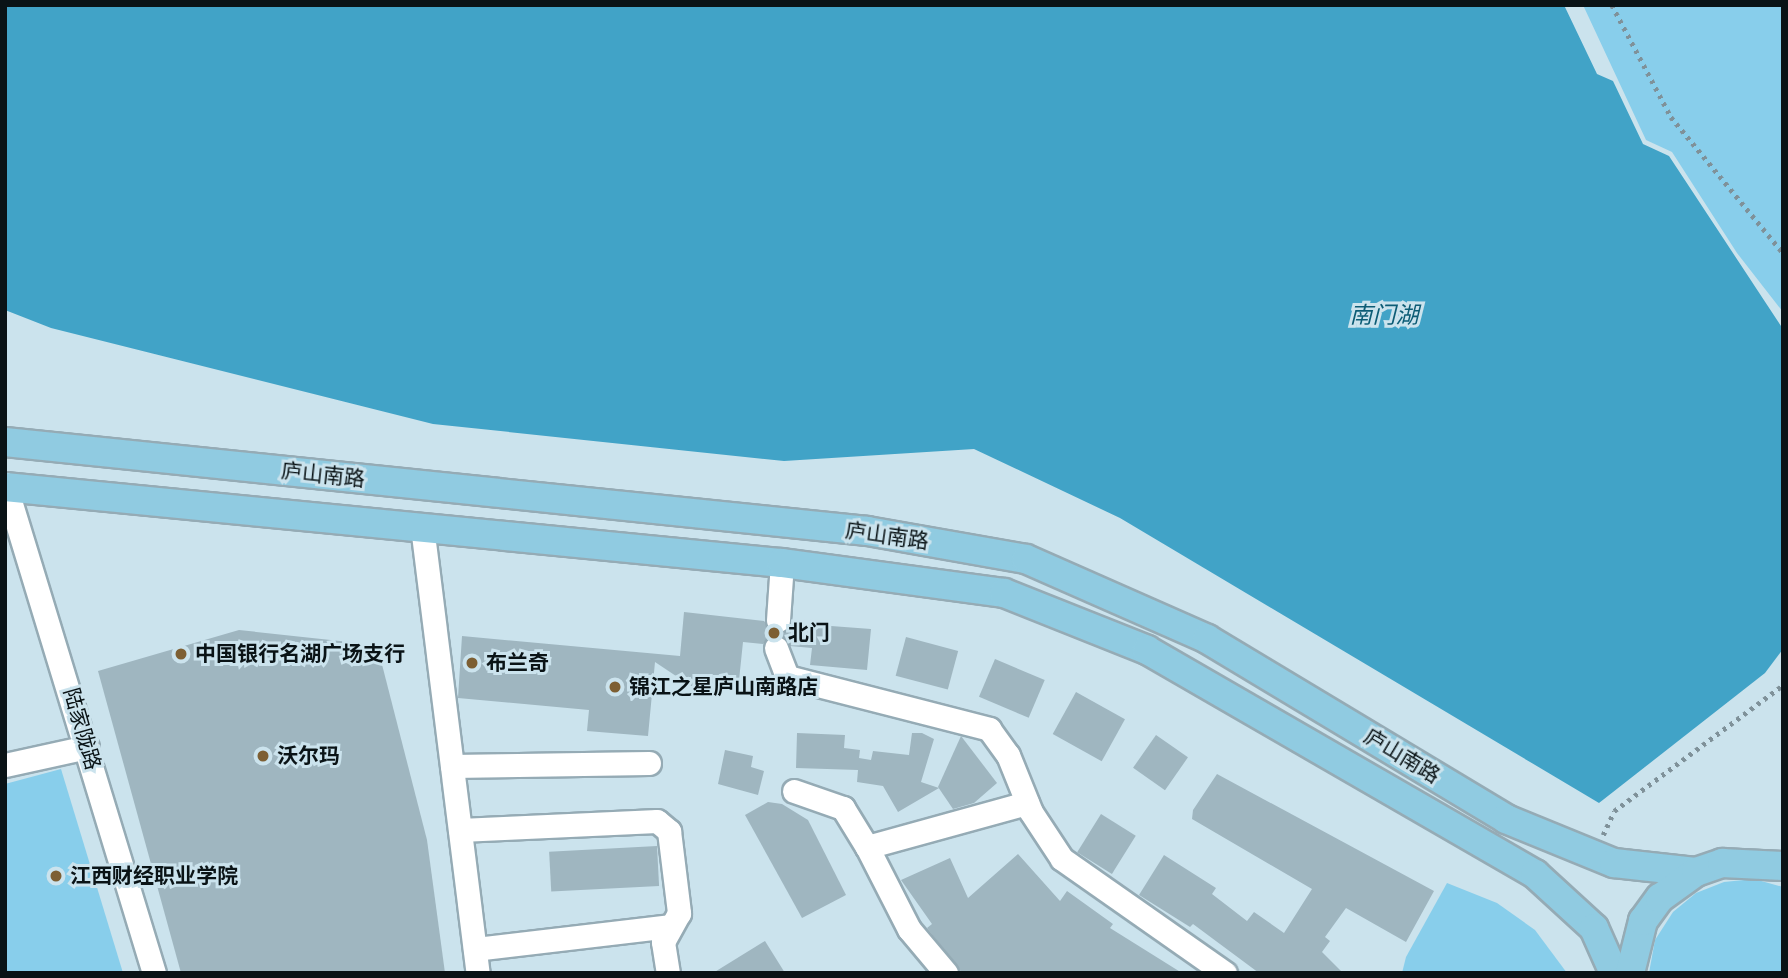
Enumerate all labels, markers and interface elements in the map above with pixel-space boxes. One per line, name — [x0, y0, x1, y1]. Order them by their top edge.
water label: 南门湖 — [1350, 301, 1418, 329]
street label: 庐山南路 — [280, 458, 366, 492]
street label: 庐山南路 — [844, 518, 930, 554]
place label: 北门 — [788, 620, 830, 646]
marker: 北门 — [766, 625, 782, 641]
place label: 中国银行名湖广场支行 — [195, 641, 405, 667]
marker: 中国银行名湖广场支行 — [173, 646, 189, 662]
place label: 布兰奇 — [486, 650, 549, 676]
marker: 布兰奇 — [464, 655, 480, 671]
place label: 锦江之星庐山南路店 — [629, 674, 818, 700]
marker: 锦江之星庐山南路店 — [607, 679, 623, 695]
street label: 陆家陇路 — [58, 685, 106, 773]
street label: 庐山南路 — [1360, 724, 1444, 788]
place label: 沃尔玛 — [277, 743, 340, 769]
marker: 沃尔玛 — [255, 748, 271, 764]
place label: 江西财经职业学院 — [70, 863, 238, 889]
marker: 江西财经职业学院 — [48, 868, 64, 884]

